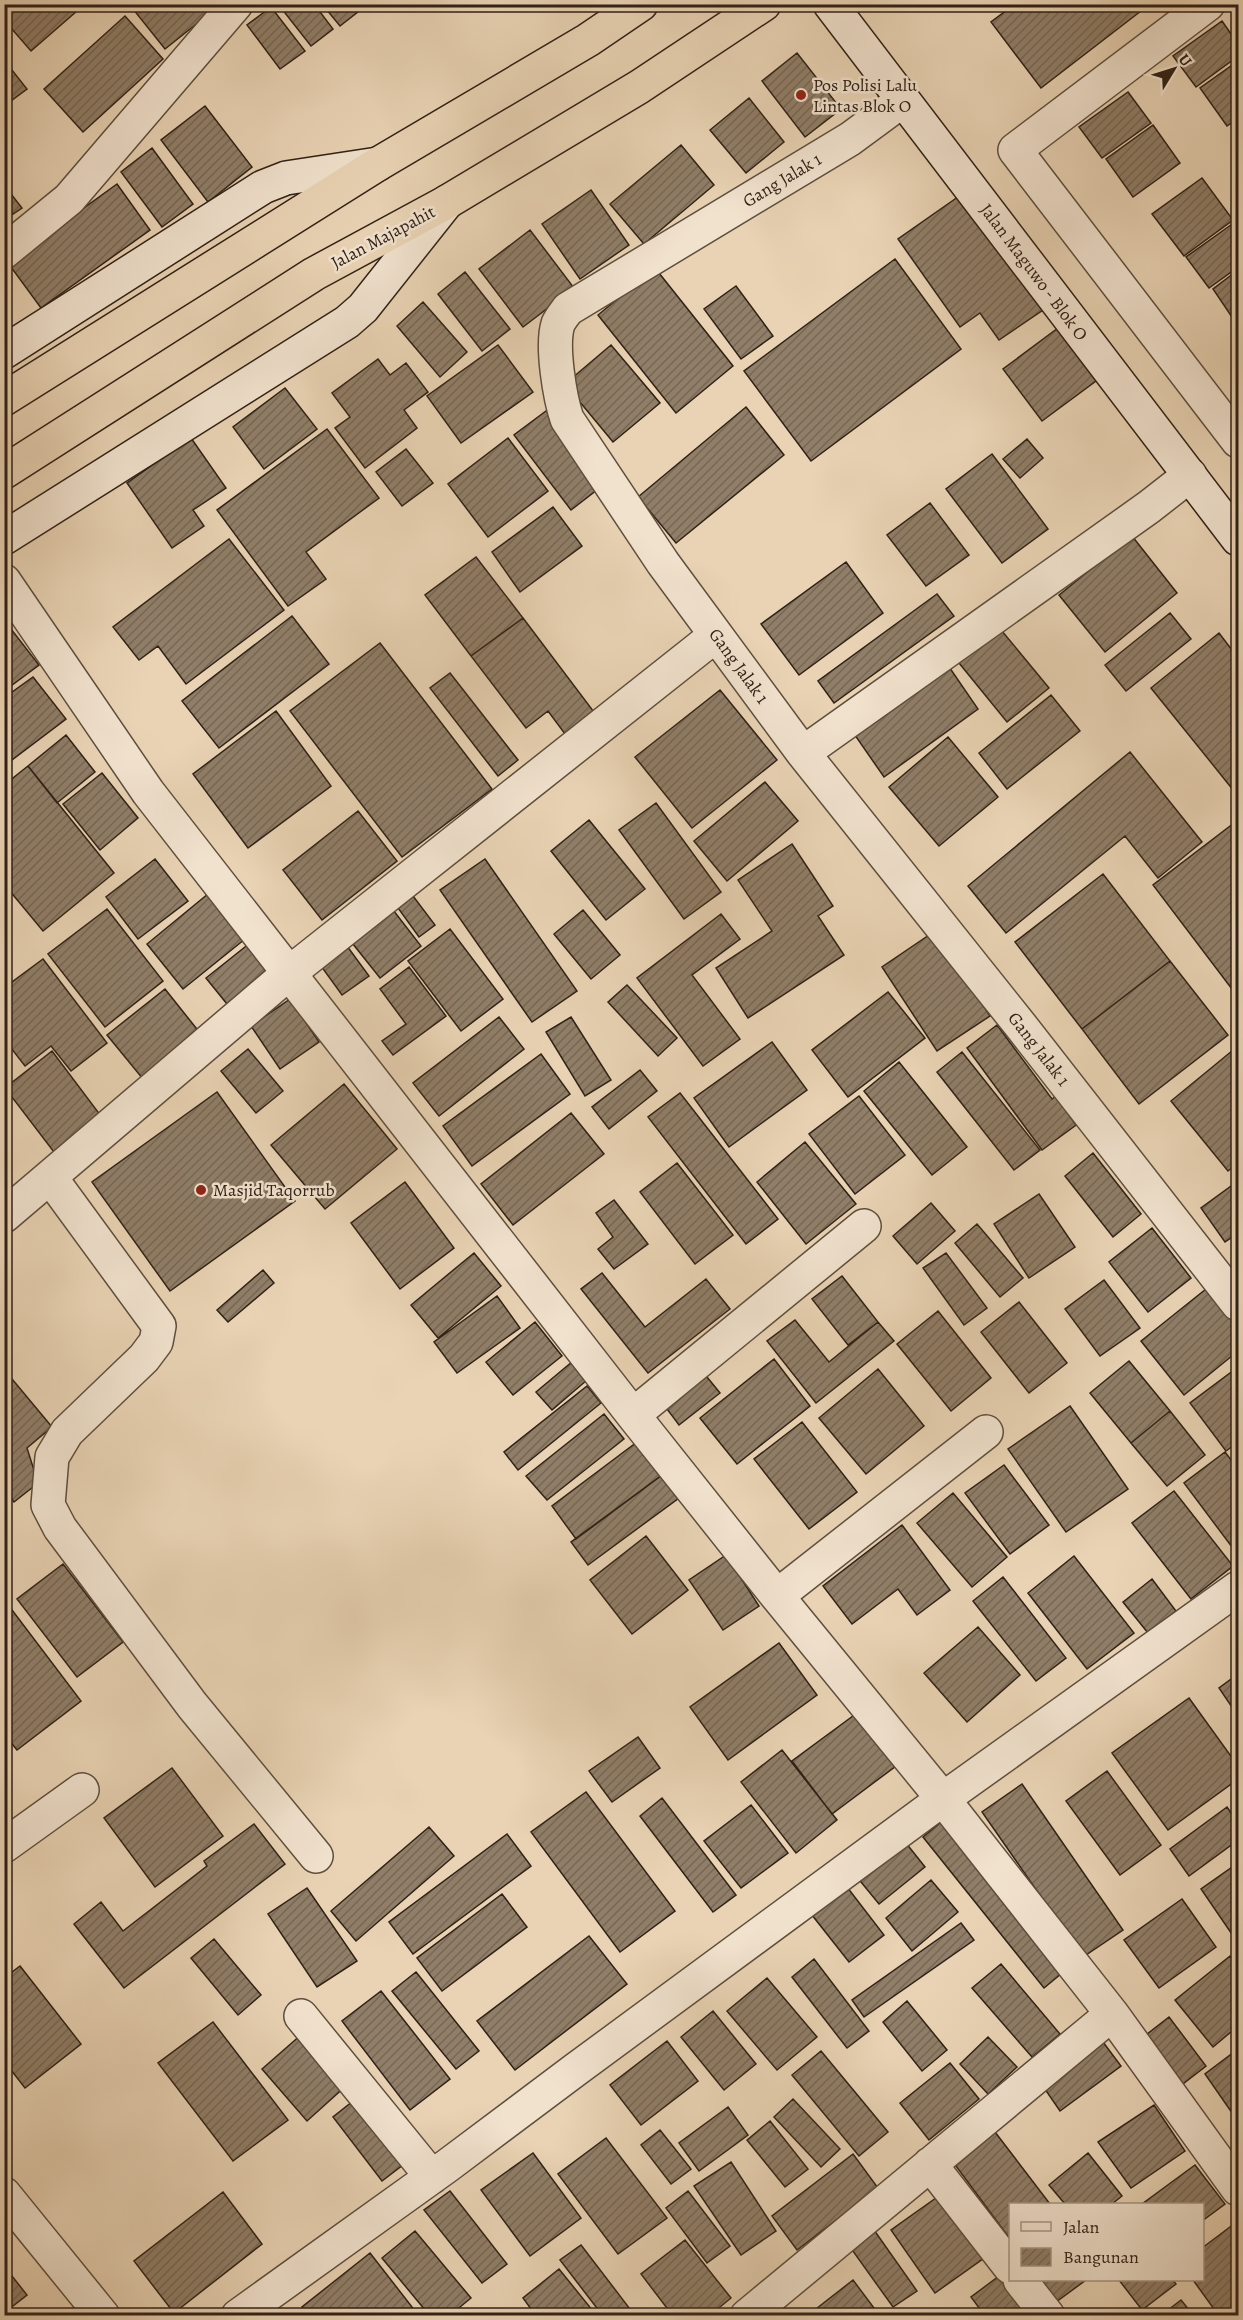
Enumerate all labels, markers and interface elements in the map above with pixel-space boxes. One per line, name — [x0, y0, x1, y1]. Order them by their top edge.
north arrow — [1144, 39, 1204, 99]
text: U — [1173, 49, 1197, 72]
place label: Pos Polisi Lalu Lintas Blok O — [813, 73, 917, 118]
marker: Pos Polisi Lalu Lintas Blok O — [794, 88, 808, 102]
street label: Gang Jalak 1 — [738, 147, 826, 213]
street label: Jalan Majapahit — [327, 199, 439, 275]
street label: Jalan Maguwo - Blok O — [975, 199, 1093, 345]
street label: Gang Jalak 1 — [703, 623, 775, 709]
street label: Gang Jalak 1 — [1003, 1007, 1075, 1091]
place label: Masjid Taqorrub — [213, 1178, 335, 1202]
marker: Masjid Taqorrub — [194, 1183, 208, 1197]
legend — [1009, 2203, 1204, 2281]
text: Jalan — [1063, 2215, 1100, 2239]
text: Bangunan — [1063, 2245, 1139, 2269]

